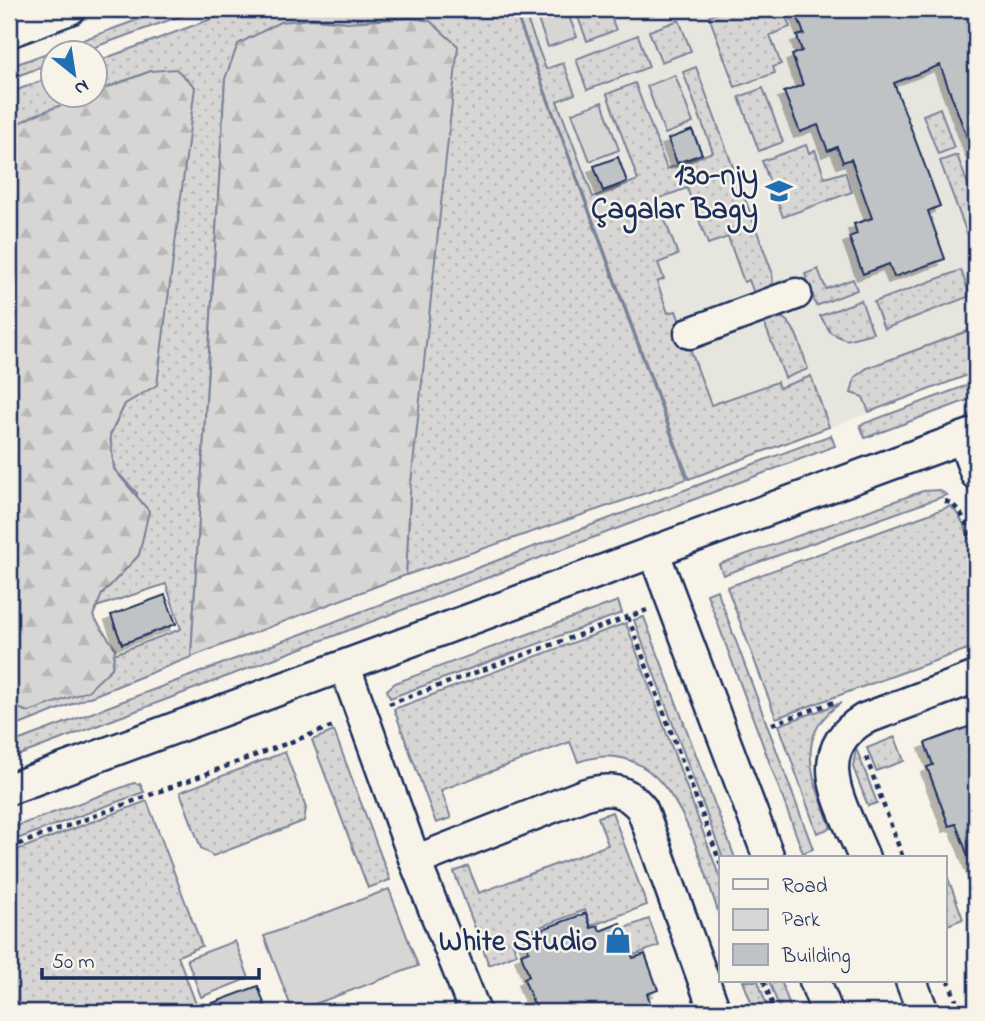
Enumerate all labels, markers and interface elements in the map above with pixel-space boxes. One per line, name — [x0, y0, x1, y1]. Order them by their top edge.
north arrow — [38, 38, 108, 108]
text: N — [69, 72, 94, 102]
place label: 130-njy Çagalar Bagy — [591, 155, 758, 234]
school or university icon: 130-njy Çagalar Bagy — [764, 176, 794, 206]
legend — [719, 856, 946, 982]
text: Road — [782, 872, 828, 902]
text: Park — [782, 906, 821, 936]
place label: White Studio — [439, 921, 597, 965]
shop icon: White Studio — [603, 925, 633, 955]
scale bar — [42, 937, 259, 981]
text: Building — [781, 942, 851, 974]
text: 50 m — [52, 948, 95, 978]

